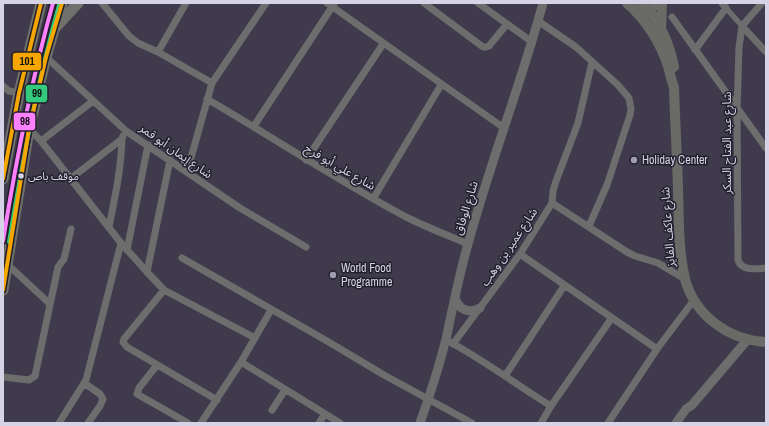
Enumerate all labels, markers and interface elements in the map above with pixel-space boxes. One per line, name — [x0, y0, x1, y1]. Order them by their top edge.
line badge: 101 — [12, 52, 42, 71]
text: 101 — [19, 54, 35, 68]
line badge: 99 — [25, 84, 48, 103]
text: 99 — [32, 86, 42, 100]
street label: شارع عبد الفتاح السكر — [719, 92, 736, 195]
line badge: 98 — [13, 112, 36, 131]
text: 98 — [20, 114, 30, 128]
street label: شارع إيمان أبو قمر — [135, 119, 216, 183]
street label: شارع علي أبو فرح — [301, 140, 378, 195]
place label: Holiday Center — [642, 152, 708, 168]
marker: Holiday Center — [629, 155, 639, 165]
place label: موقف باص — [28, 169, 79, 183]
marker: موقف باص — [16, 171, 26, 181]
street label: شارع الوفاق — [450, 179, 483, 237]
street label: شارع عاكف الفايز — [657, 186, 680, 269]
street label: شارع عمير بن وهب — [477, 205, 542, 290]
place label: World Food Programme — [341, 260, 392, 290]
marker: World Food Programme — [328, 270, 338, 280]

